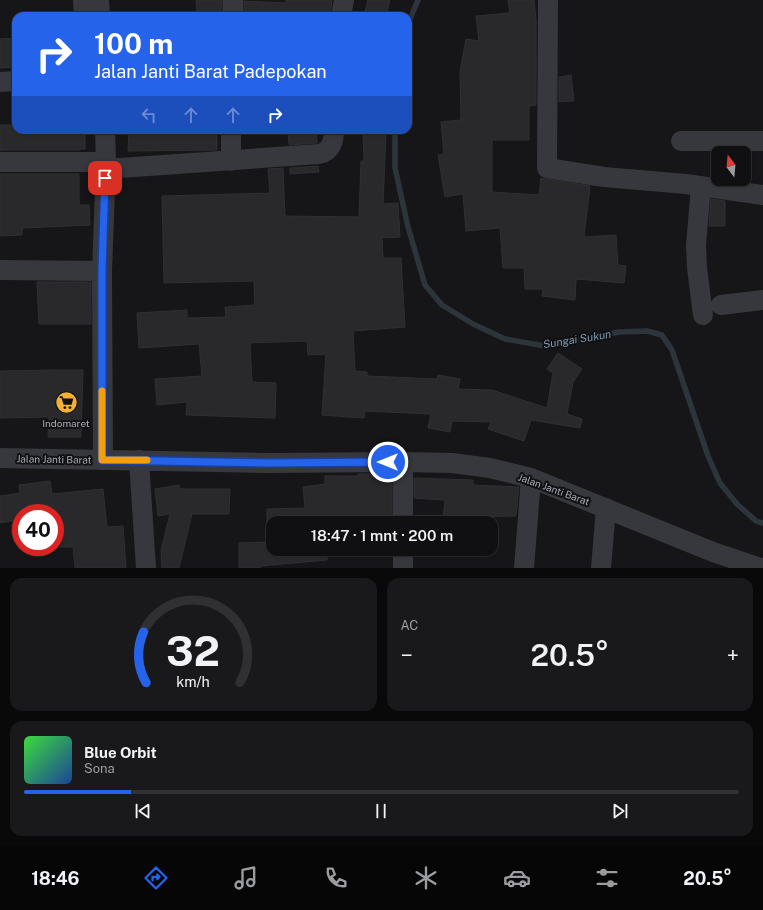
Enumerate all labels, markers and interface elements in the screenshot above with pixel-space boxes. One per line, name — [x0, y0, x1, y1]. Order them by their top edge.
text: 100 m — [94, 27, 173, 60]
icon: right — [28, 28, 80, 80]
text: Jalan Janti Barat Padepokan — [94, 61, 327, 82]
icon: left — [138, 104, 160, 126]
icon: ahead — [180, 104, 202, 126]
icon: ahead — [222, 104, 244, 126]
icon: right — [264, 104, 286, 126]
north arrow — [711, 146, 751, 186]
map controls — [711, 146, 751, 186]
pin — [88, 161, 122, 195]
icon: arrive — [94, 167, 116, 189]
water label: Sungai Sukun — [542, 328, 612, 350]
supermarket icon: Indomaret — [53, 390, 79, 416]
place label: Indomaret — [42, 417, 90, 429]
position arrow — [367, 441, 409, 483]
street label: Jalan Janti Barat — [16, 452, 92, 466]
street label: Jalan Janti Barat — [517, 471, 591, 508]
speed limit sign: 40 — [12, 504, 64, 556]
text: 18:47 · 1 mnt · 200 m — [311, 527, 453, 544]
text: AC — [401, 618, 418, 633]
text: 32 — [166, 625, 220, 674]
text: 20.5° — [530, 637, 609, 673]
text: − — [401, 642, 413, 668]
text: + — [727, 642, 739, 668]
text: km/h — [176, 672, 210, 689]
text: Blue Orbit — [84, 744, 157, 761]
text: Sona — [84, 761, 115, 776]
icon: previous — [132, 800, 154, 822]
icon: pause — [370, 800, 392, 822]
icon: next — [609, 800, 631, 822]
icon: directions — [142, 864, 170, 892]
icon: music — [232, 864, 260, 892]
icon: phone — [322, 864, 350, 892]
icon: climate — [412, 864, 440, 892]
icon: car — [503, 864, 531, 892]
icon: filters — [593, 864, 621, 892]
text: 18:46 — [31, 868, 79, 889]
text: 20.5° — [683, 868, 732, 889]

